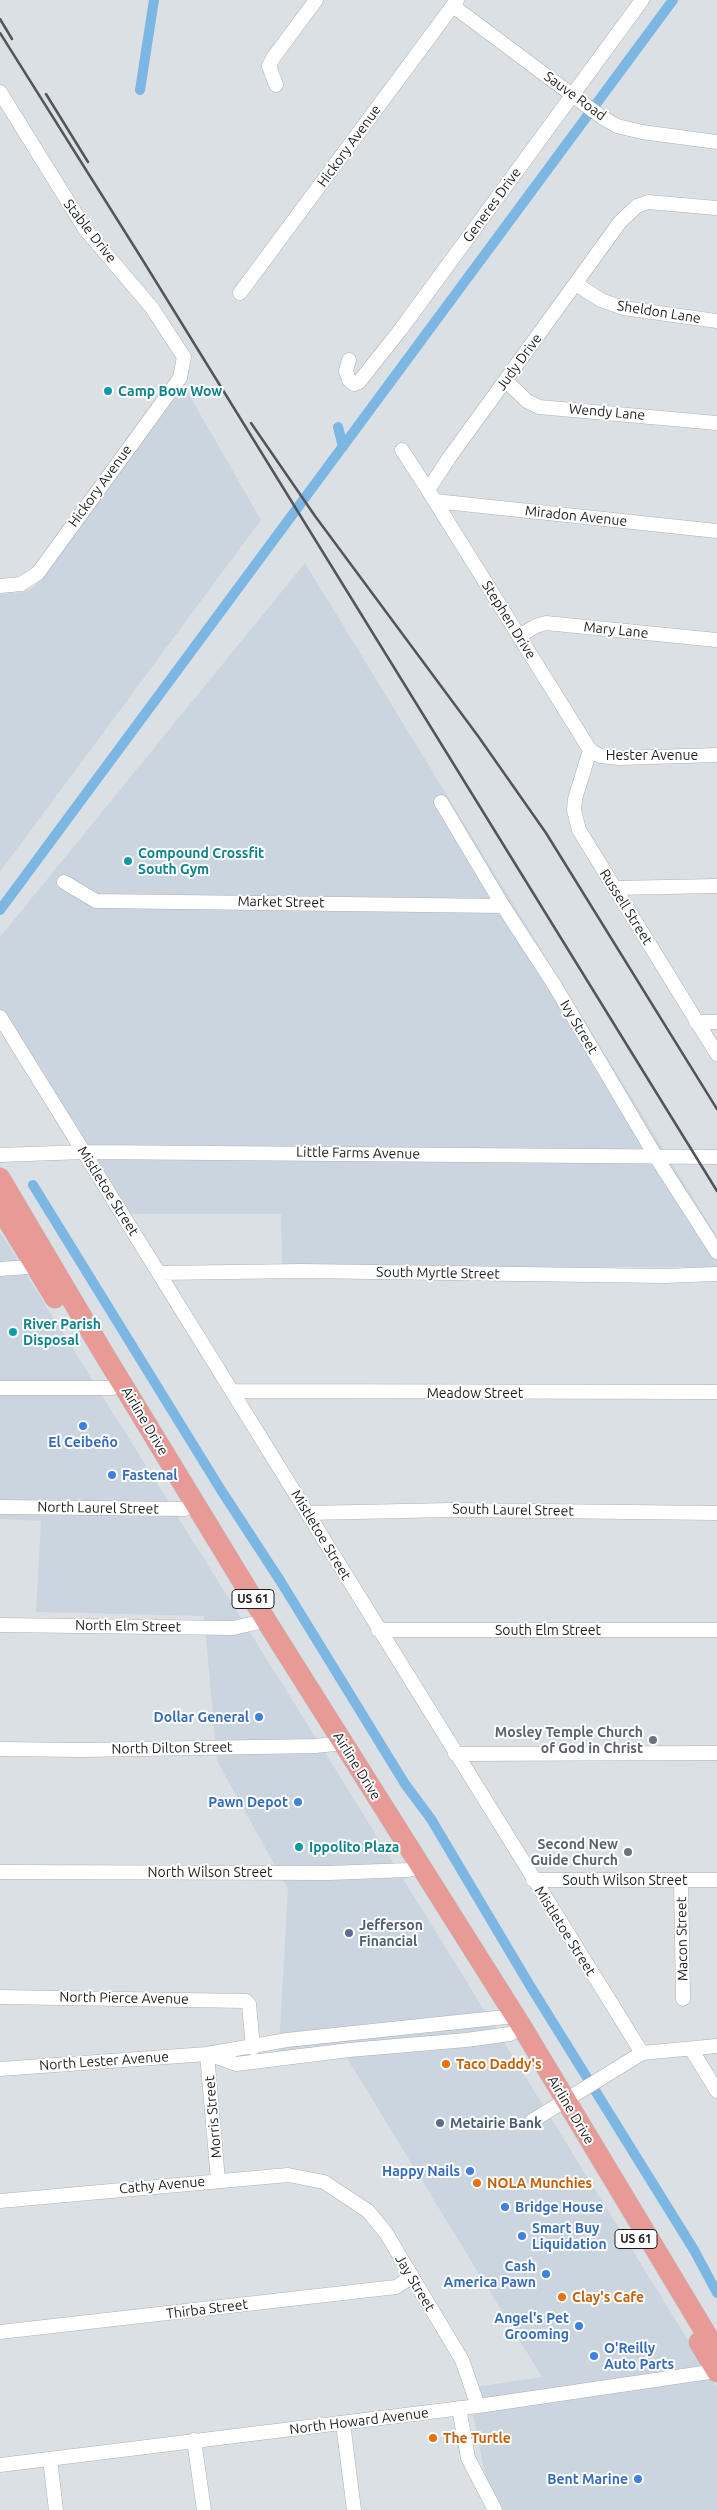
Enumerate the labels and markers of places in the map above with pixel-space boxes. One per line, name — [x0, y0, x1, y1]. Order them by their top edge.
place label: Camp Bow Wow — [118, 383, 222, 399]
marker: Camp Bow Wow — [102, 385, 114, 397]
place label: Compound Crossfit South Gym — [138, 845, 264, 878]
marker: Compound Crossfit South Gym — [122, 855, 134, 867]
place label: River Parish Disposal — [23, 1316, 101, 1348]
marker: River Parish Disposal — [7, 1326, 19, 1338]
marker: El Ceibeño — [77, 1420, 89, 1432]
place label: El Ceibeño — [48, 1434, 118, 1450]
place label: Fastenal — [122, 1467, 178, 1483]
marker: Fastenal — [106, 1469, 118, 1481]
place label: Dollar General — [154, 1709, 249, 1725]
marker: Dollar General — [253, 1711, 265, 1723]
place label: Mosley Temple Church of God in Christ — [495, 1724, 643, 1756]
marker: Mosley Temple Church of God in Christ — [647, 1734, 659, 1746]
place label: Pawn Depot — [208, 1794, 288, 1810]
marker: Pawn Depot — [292, 1796, 304, 1808]
place label: Second New Guide Church — [530, 1836, 618, 1868]
place label: Ippolito Plaza — [309, 1839, 399, 1855]
marker: Ippolito Plaza — [293, 1841, 305, 1853]
marker: Second New Guide Church — [622, 1846, 634, 1858]
place label: Jefferson Financial — [359, 1917, 423, 1950]
marker: Jefferson Financial — [343, 1927, 355, 1939]
place label: Taco Daddy's — [456, 2056, 541, 2072]
marker: Taco Daddy's — [440, 2058, 452, 2070]
place label: Metairie Bank — [450, 2115, 542, 2131]
marker: Metairie Bank — [434, 2117, 446, 2129]
place label: Happy Nails — [382, 2163, 460, 2179]
marker: Happy Nails — [464, 2165, 476, 2177]
place label: NOLA Munchies — [487, 2175, 592, 2191]
marker: NOLA Munchies — [471, 2177, 483, 2189]
place label: Bridge House — [515, 2199, 603, 2215]
marker: Bridge House — [499, 2201, 511, 2213]
place label: Smart Buy Liquidation — [532, 2220, 607, 2252]
marker: Smart Buy Liquidation — [516, 2230, 528, 2242]
place label: Cash America Pawn — [444, 2258, 536, 2290]
marker: Cash America Pawn — [540, 2268, 552, 2280]
place label: Clay's Cafe — [572, 2289, 644, 2305]
marker: Clay's Cafe — [556, 2291, 568, 2303]
place label: Angel's Pet Grooming — [494, 2310, 569, 2342]
marker: Angel's Pet Grooming — [573, 2320, 585, 2332]
place label: O'Reilly Auto Parts — [604, 2340, 674, 2372]
marker: O'Reilly Auto Parts — [588, 2350, 600, 2362]
place label: The Turtle — [443, 2430, 511, 2446]
marker: The Turtle — [427, 2432, 439, 2444]
place label: Bent Marine — [547, 2471, 628, 2487]
marker: Bent Marine — [632, 2473, 644, 2485]

